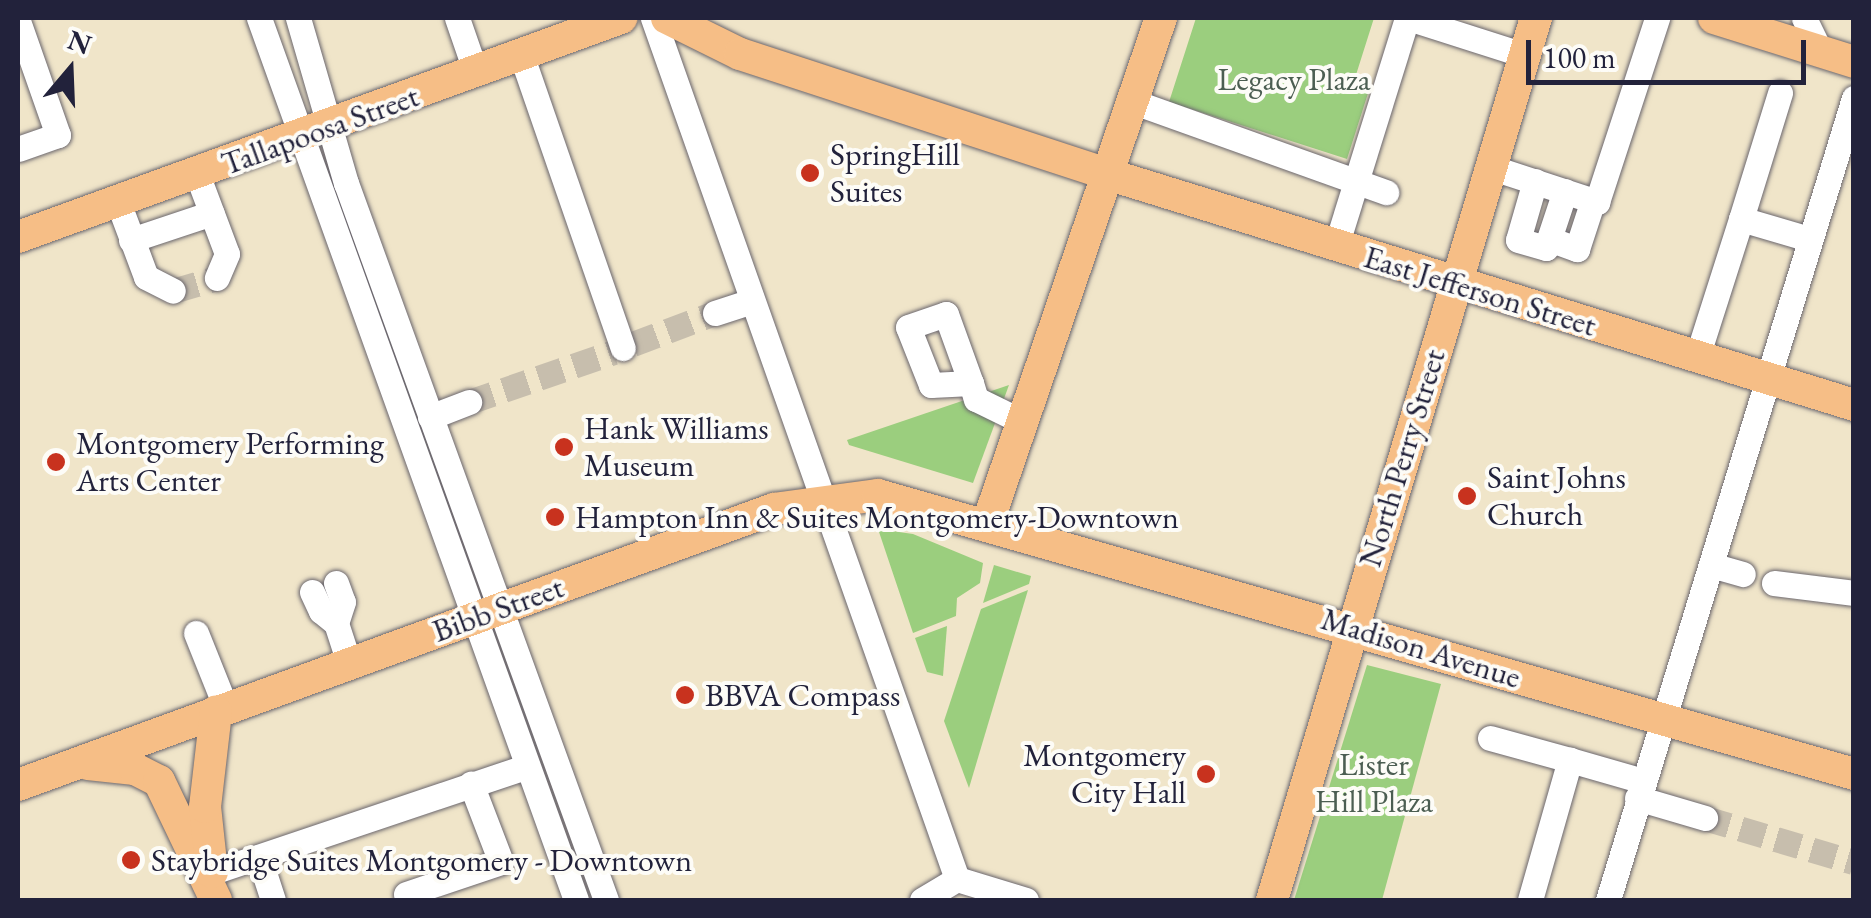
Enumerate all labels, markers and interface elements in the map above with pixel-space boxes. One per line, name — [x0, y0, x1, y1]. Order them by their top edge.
north arrow — [20, 20, 120, 120]
scale bar — [1531, 20, 1811, 82]
text: N — [63, 21, 96, 62]
text: 100 m — [1543, 38, 1616, 77]
park label: Legacy Plaza — [1218, 60, 1370, 98]
street label: Tallapoosa Street — [216, 77, 424, 183]
place label: SpringHill Suites — [830, 136, 960, 211]
marker: SpringHill Suites — [799, 162, 821, 184]
street label: East Jefferson Street — [1359, 237, 1601, 345]
street label: North Perry Street — [1351, 345, 1453, 571]
place label: Hank Williams Museum — [584, 410, 769, 485]
place label: Montgomery Performing Arts Center — [76, 425, 384, 500]
marker: Hank Williams Museum — [553, 436, 575, 458]
marker: Montgomery Performing Arts Center — [45, 451, 67, 473]
place label: Saint Johns Church — [1487, 459, 1626, 534]
marker: Saint Johns Church — [1456, 485, 1478, 507]
place label: Hampton Inn & Suites Montgomery-Downtown — [575, 498, 1179, 536]
marker: Hampton Inn & Suites Montgomery-Downtown — [544, 506, 566, 528]
street label: Bibb Street — [427, 568, 569, 650]
street label: Madison Avenue — [1317, 599, 1525, 697]
place label: BBVA Compass — [705, 676, 900, 714]
marker: BBVA Compass — [674, 684, 696, 706]
place label: Montgomery City Hall — [1023, 737, 1186, 812]
park label: Lister Hill Plaza — [1315, 746, 1433, 821]
marker: Montgomery City Hall — [1195, 763, 1217, 785]
place label: Staybridge Suites Montgomery - Downtown — [151, 841, 692, 879]
marker: Staybridge Suites Montgomery - Downtown — [120, 849, 142, 871]

